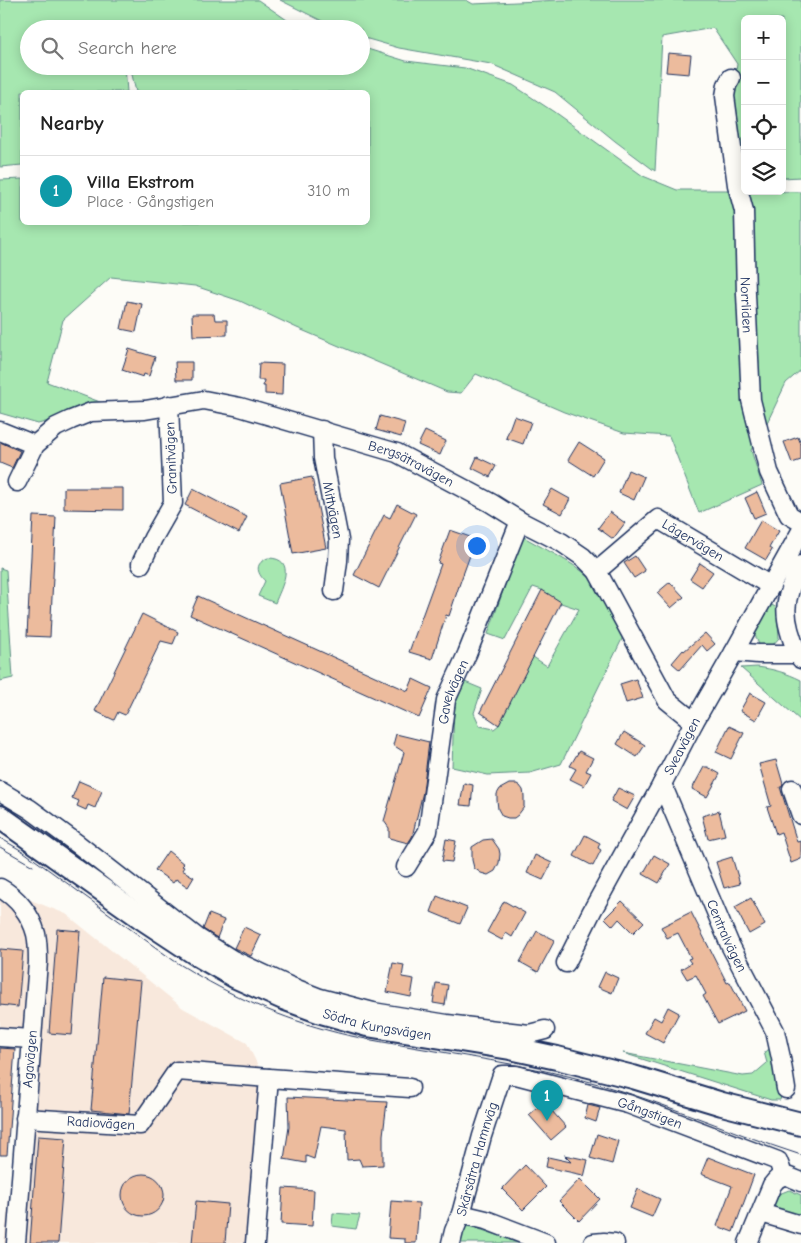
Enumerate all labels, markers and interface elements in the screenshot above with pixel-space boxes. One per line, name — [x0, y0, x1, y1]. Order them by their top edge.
map controls — [741, 15, 786, 195]
button: + — [741, 15, 786, 60]
search box — [20, 20, 370, 75]
icon: search — [38, 34, 66, 62]
text: Search here — [78, 37, 177, 59]
button: − — [741, 60, 786, 105]
button: locate — [741, 105, 786, 150]
text: Nearby — [40, 111, 104, 135]
button: layers — [741, 150, 786, 195]
text: Villa Ekstrom — [87, 171, 194, 193]
text: 1 — [53, 182, 59, 200]
text: 310 m — [307, 182, 350, 200]
text: Place · Gångstigen — [87, 193, 214, 211]
street label: Norrliden — [737, 277, 756, 333]
street label: Granitvägen — [161, 422, 181, 494]
street label: Bergsätravägen — [366, 437, 457, 490]
street label: Mittvägen — [319, 480, 347, 540]
street label: Lägervägen — [659, 515, 727, 565]
your location — [464, 533, 490, 559]
street label: Gavelvägen — [434, 657, 472, 725]
street label: Sveavägen — [660, 714, 704, 778]
street label: Centralvägen — [703, 897, 751, 975]
street label: Södra Kungsvägen — [321, 1004, 433, 1044]
street label: Agavägen — [19, 1029, 41, 1089]
pin: 1 — [531, 1080, 563, 1121]
street label: Gångstigen — [616, 1093, 685, 1132]
street label: Skärsätra Hamnväg — [452, 1100, 501, 1218]
street label: Radiovägen — [66, 1112, 135, 1133]

